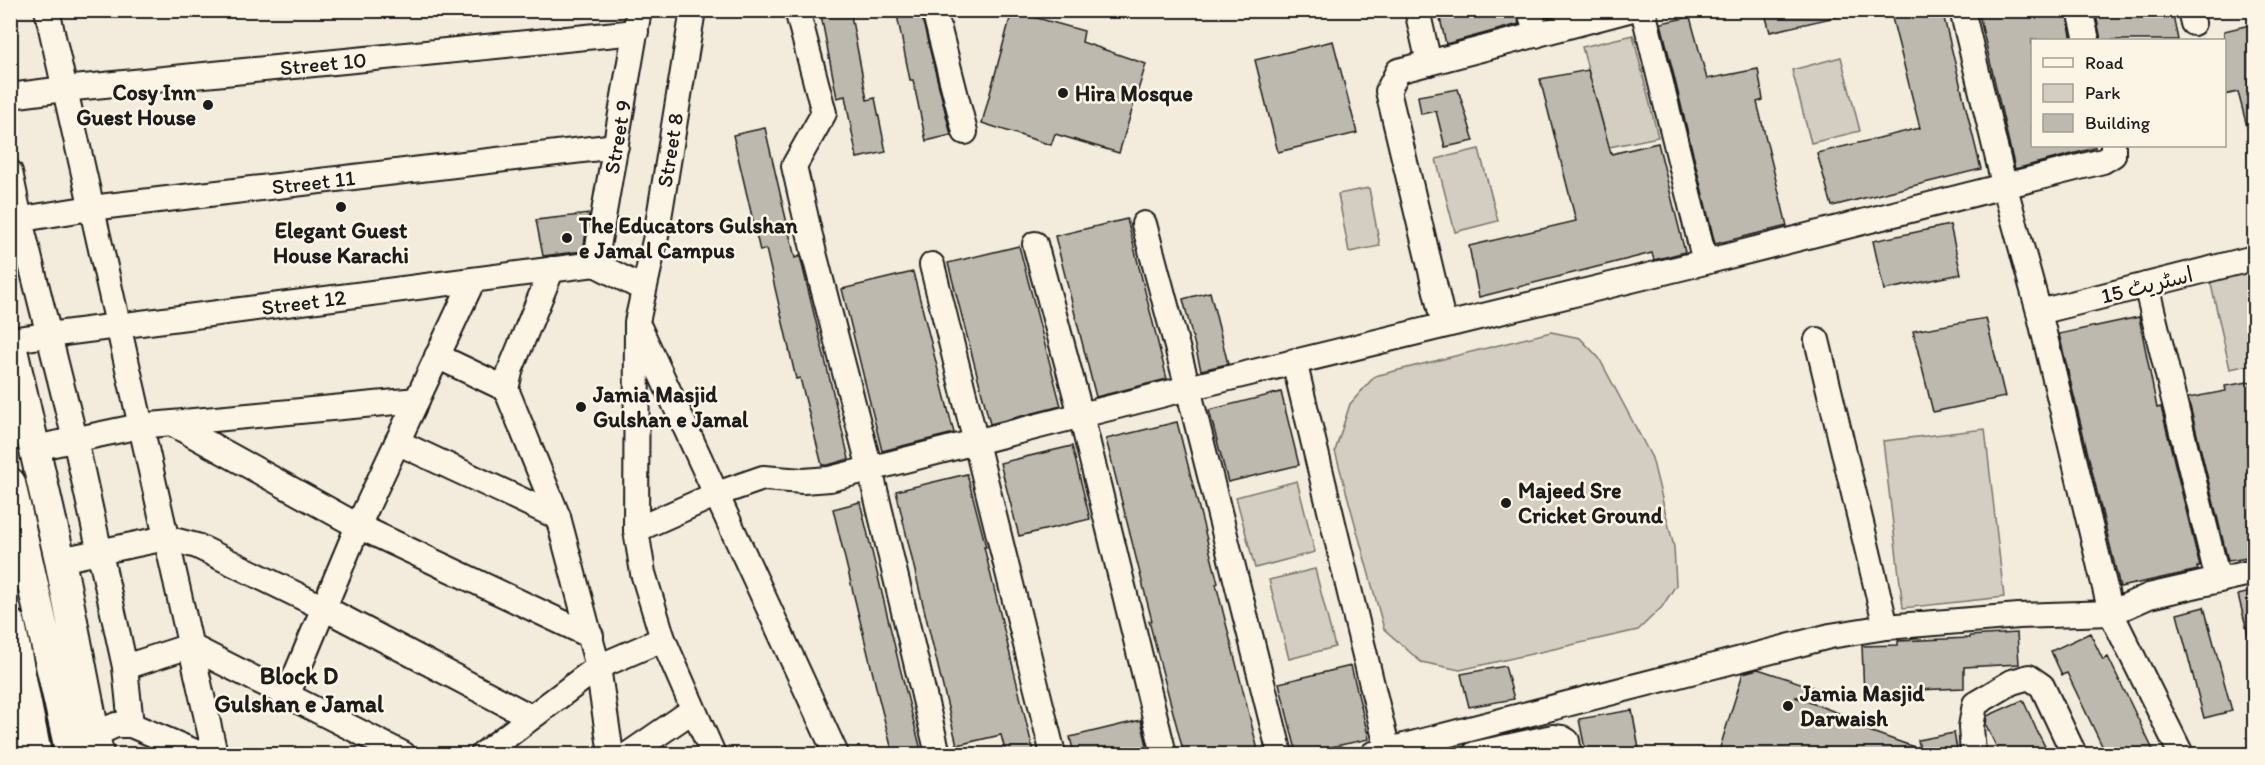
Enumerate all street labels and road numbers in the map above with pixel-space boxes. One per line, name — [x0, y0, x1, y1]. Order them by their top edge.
street label: Street 10 — [279, 45, 368, 81]
street label: Street 9 — [597, 98, 637, 176]
street label: Street 8 — [651, 111, 689, 189]
street label: Street 11 — [270, 163, 357, 200]
street label: اسٹریٹ 15 — [2098, 261, 2196, 309]
street label: Street 12 — [260, 283, 348, 321]

